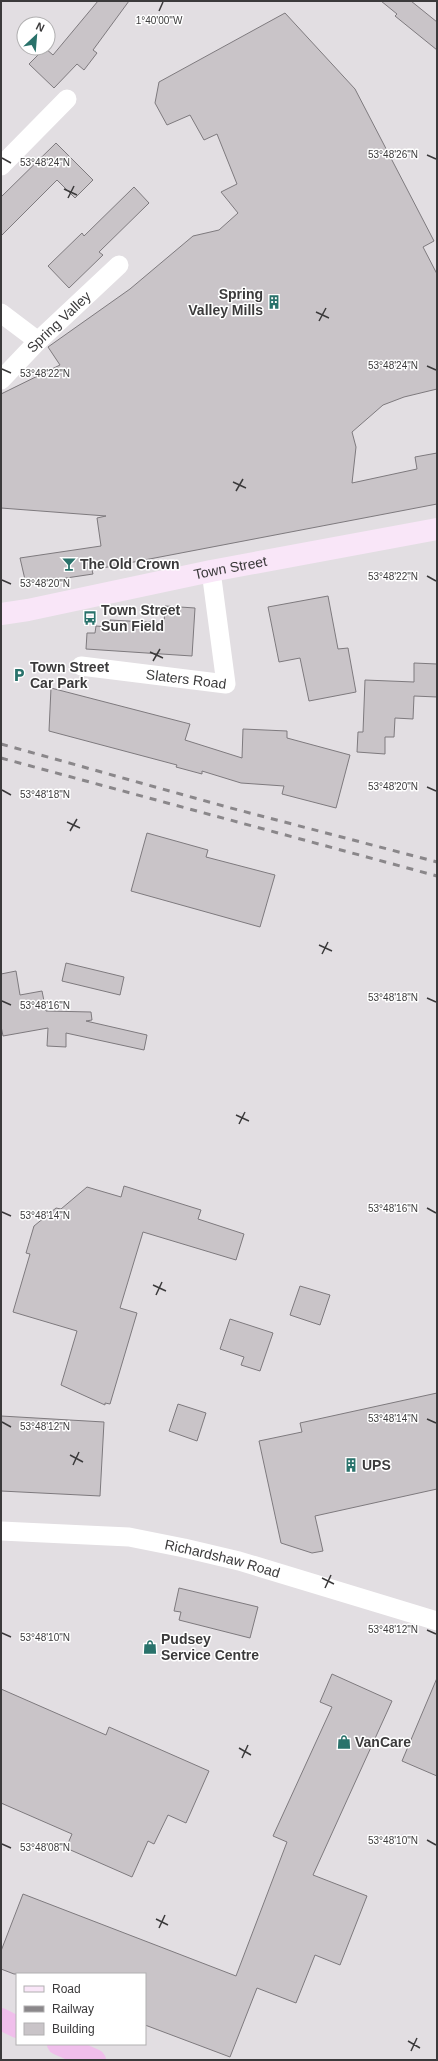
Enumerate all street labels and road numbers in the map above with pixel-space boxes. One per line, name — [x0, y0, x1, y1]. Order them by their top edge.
street label: Spring Valley — [24, 288, 94, 356]
street label: Town Street — [192, 553, 268, 582]
street label: Slaters Road — [145, 666, 227, 692]
street label: Richardshaw Road — [163, 1536, 282, 1581]

